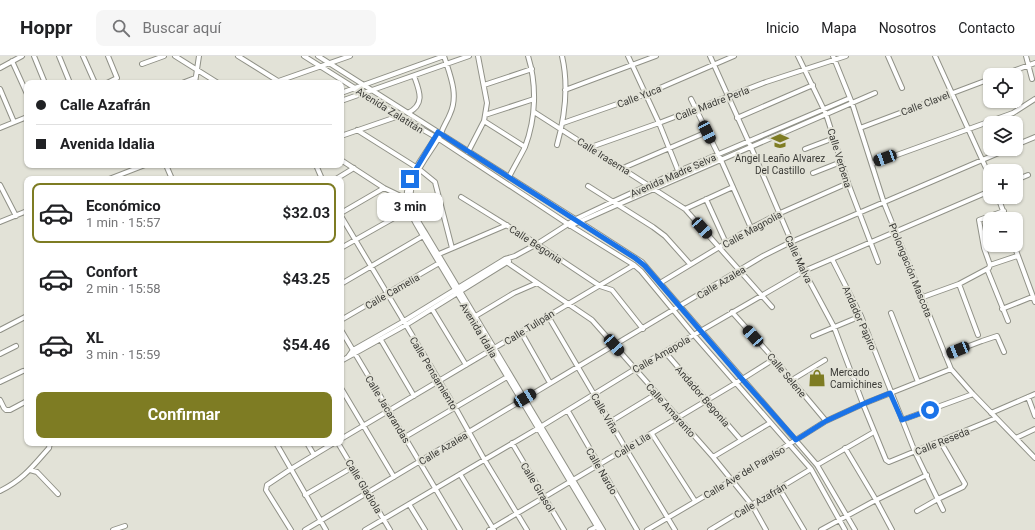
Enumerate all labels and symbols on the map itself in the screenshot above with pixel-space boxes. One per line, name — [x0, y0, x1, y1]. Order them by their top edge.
street label: Calle Yuca — [615, 83, 663, 110]
street label: Calle Madre Perla — [674, 84, 751, 123]
street label: Avenida Zalatitán — [354, 85, 425, 136]
street label: Calle Clavel — [899, 89, 951, 118]
car — [696, 119, 718, 145]
street label: Calle Verbena — [825, 127, 854, 189]
school or university icon: Angel Leaño Alvarez Del Castillo — [770, 131, 790, 151]
street label: Calle Irasema — [575, 136, 632, 177]
car — [872, 148, 898, 168]
street label: Avenida Madre Selva — [629, 152, 718, 199]
place label: Angel Leaño Alvarez Del Castillo — [735, 153, 825, 176]
route end — [401, 170, 419, 188]
callout: 3 min — [377, 193, 443, 221]
street label: Calle Magnolia — [721, 209, 784, 250]
car — [690, 215, 714, 241]
street label: Prolongación Mascota — [887, 222, 934, 319]
street label: Calle Begonia — [507, 223, 564, 266]
street label: Calle Malva — [783, 234, 814, 285]
street label: Calle Azalea — [695, 264, 748, 301]
street label: Calle Camelia — [363, 271, 421, 311]
street label: Andador Papiro — [840, 284, 879, 352]
street label: Avenida Idalia — [458, 301, 499, 360]
street label: Calle Tulipán — [502, 308, 556, 347]
car — [741, 323, 765, 349]
car — [602, 332, 626, 358]
street label: Calle Amapola — [631, 334, 692, 375]
street label: Calle Pensamiento — [407, 335, 460, 412]
car — [945, 340, 971, 360]
street label: Calle Selene — [765, 351, 808, 400]
street label: Andador Begonia — [673, 364, 732, 429]
place label: Mercado Camichines — [830, 367, 882, 390]
shop icon: Mercado Camichines — [807, 368, 827, 388]
street label: Calle Jacarandas — [363, 374, 412, 445]
street label: Calle Amaranto — [644, 381, 698, 440]
car — [512, 387, 538, 409]
street label: Calle Viña — [589, 391, 620, 435]
route start — [921, 401, 939, 419]
street label: Calle Reseda — [913, 426, 971, 457]
street label: Calle Azalea — [417, 430, 470, 467]
street label: Calle Lila — [612, 430, 652, 461]
street label: Calle Ave del Paraíso — [702, 444, 787, 501]
street label: Calle Nardo — [584, 446, 619, 497]
street label: Calle Gladiola — [343, 457, 384, 515]
street label: Calle Girasol — [518, 461, 557, 514]
street label: Calle Azafrán — [732, 480, 788, 520]

